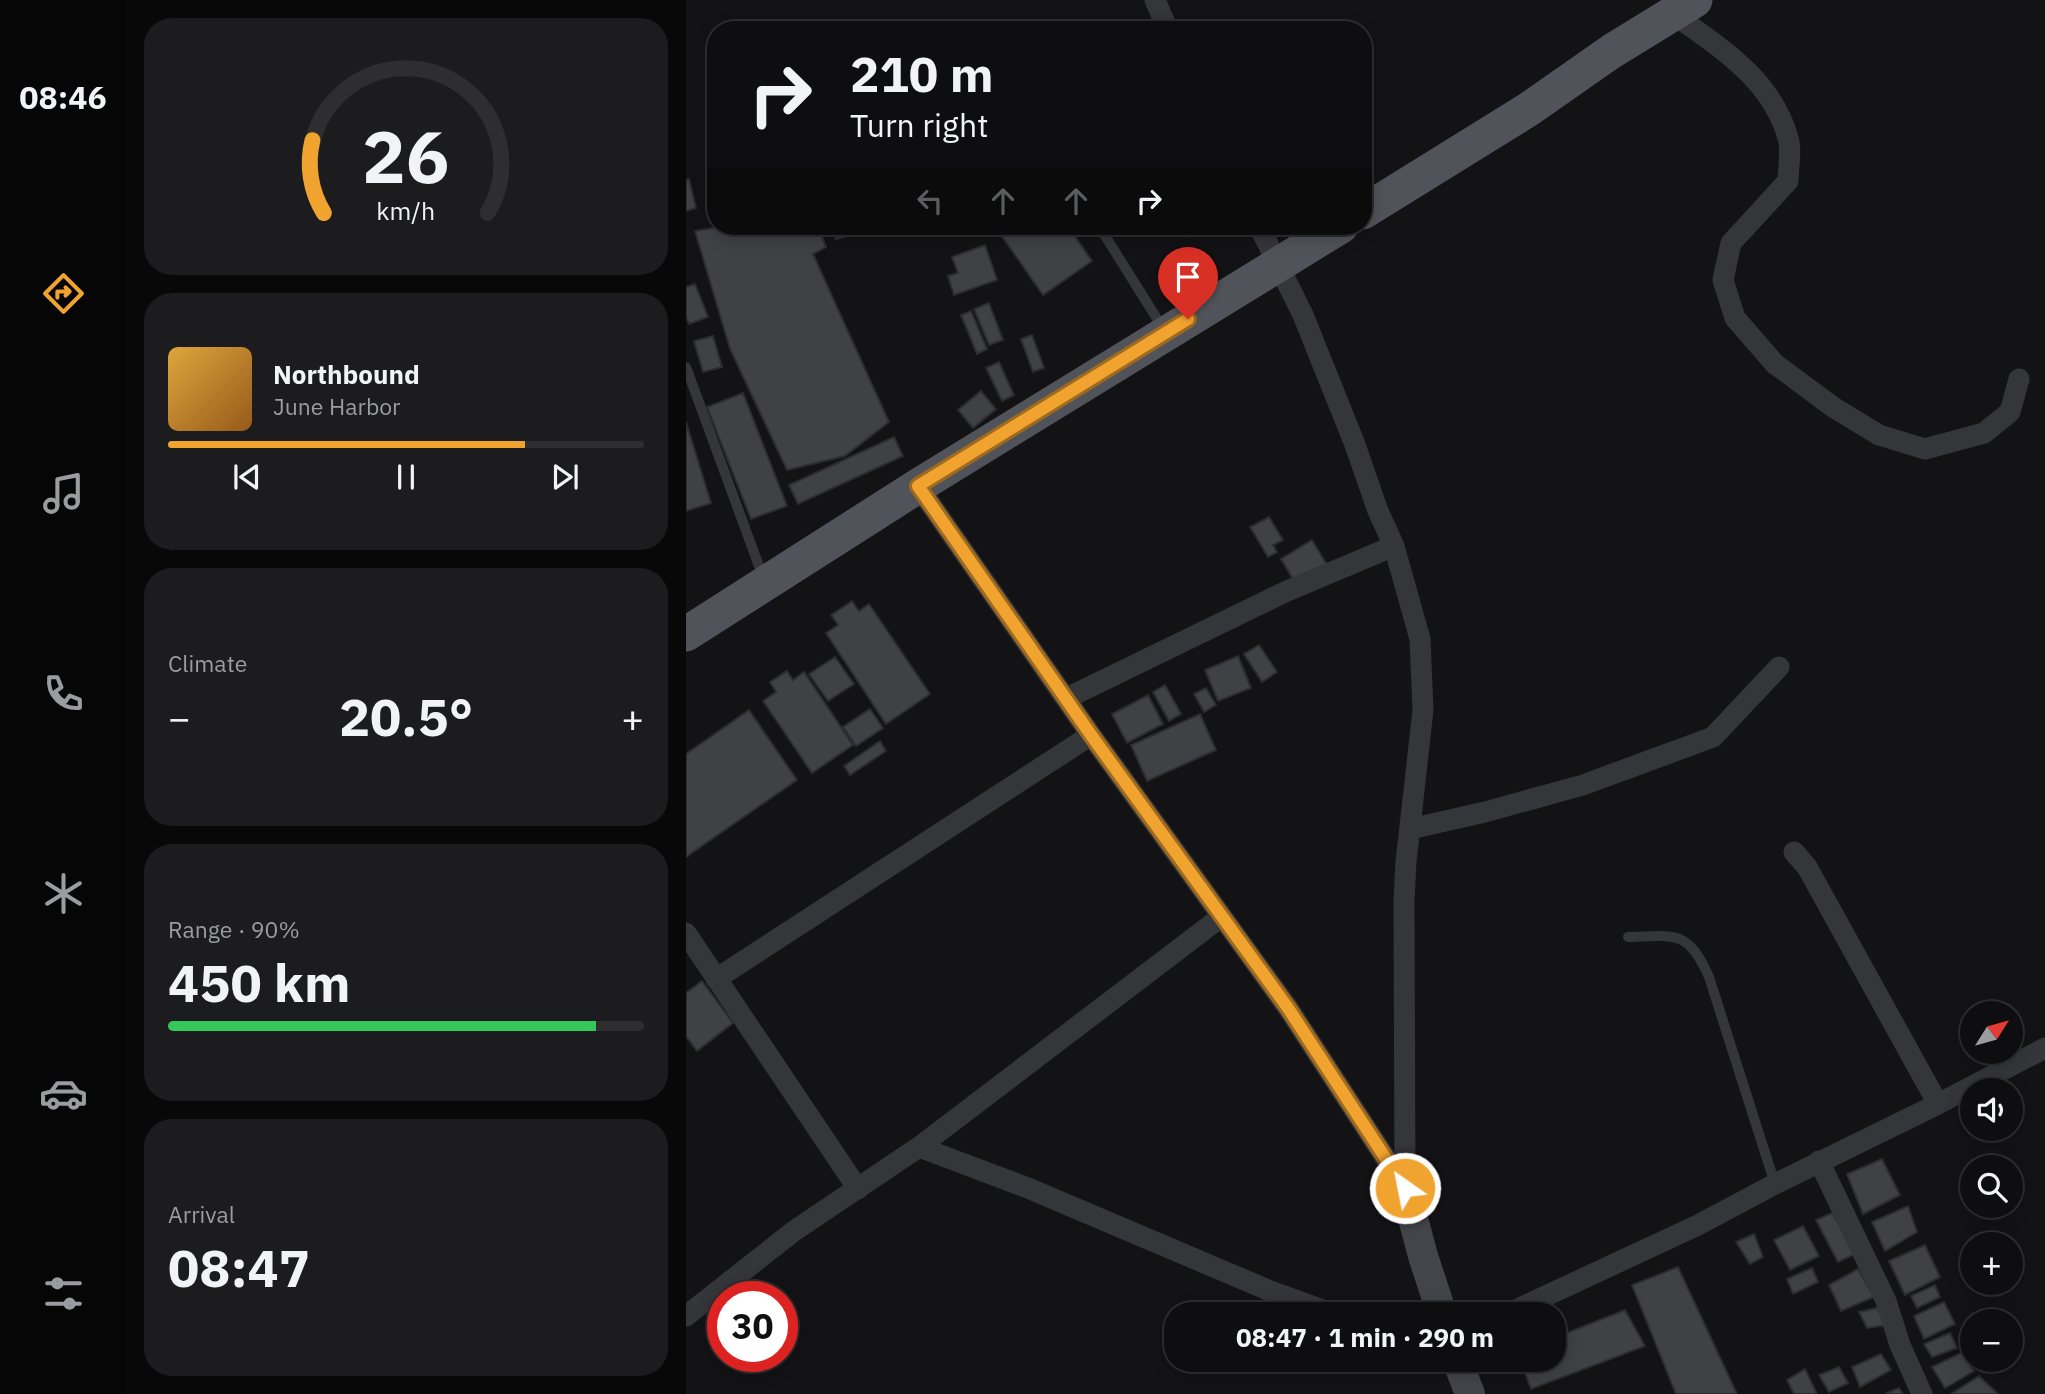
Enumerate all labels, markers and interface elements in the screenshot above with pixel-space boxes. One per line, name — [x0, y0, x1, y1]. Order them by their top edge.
text: 210 m — [850, 42, 994, 105]
icon: right — [735, 49, 826, 140]
text: 08:46 — [19, 76, 107, 118]
text: Turn right — [850, 104, 988, 146]
text: 26 — [362, 108, 450, 203]
icon: left — [911, 182, 949, 220]
icon: ahead — [984, 182, 1022, 220]
icon: ahead — [1057, 182, 1095, 220]
icon: right — [1130, 182, 1168, 220]
text: km/h — [377, 193, 435, 226]
pin — [1158, 247, 1218, 319]
icon: arrive — [1169, 258, 1207, 296]
icon: directions — [39, 269, 88, 318]
text: Northbound — [273, 357, 420, 391]
text: June Harbor — [273, 391, 401, 421]
icon: previous — [228, 458, 266, 496]
icon: pause — [387, 458, 425, 496]
icon: next — [546, 458, 584, 496]
icon: music — [39, 469, 88, 518]
text: Climate — [168, 648, 247, 678]
icon: phone — [39, 669, 88, 718]
text: 20.5° — [339, 683, 473, 750]
text: − — [168, 693, 191, 742]
text: + — [621, 693, 644, 742]
icon: climate — [39, 869, 88, 918]
text: Range · 90% — [168, 914, 300, 944]
text: 450 km — [168, 949, 350, 1016]
north arrow — [1960, 1001, 2023, 1064]
map controls — [1960, 1001, 2023, 1372]
icon: car — [39, 1069, 88, 1118]
button: sound — [1960, 1078, 2023, 1141]
position arrow — [1368, 1151, 1442, 1225]
button: search — [1960, 1155, 2023, 1218]
text: Arrival — [168, 1199, 235, 1229]
button: + — [1960, 1232, 2023, 1295]
text: 08:47 — [168, 1234, 310, 1301]
icon: filters — [39, 1269, 88, 1318]
speed limit sign: 30 — [707, 1281, 798, 1372]
button: − — [1960, 1309, 2023, 1372]
text: 08:47 · 1 min · 290 m — [1236, 1320, 1494, 1354]

